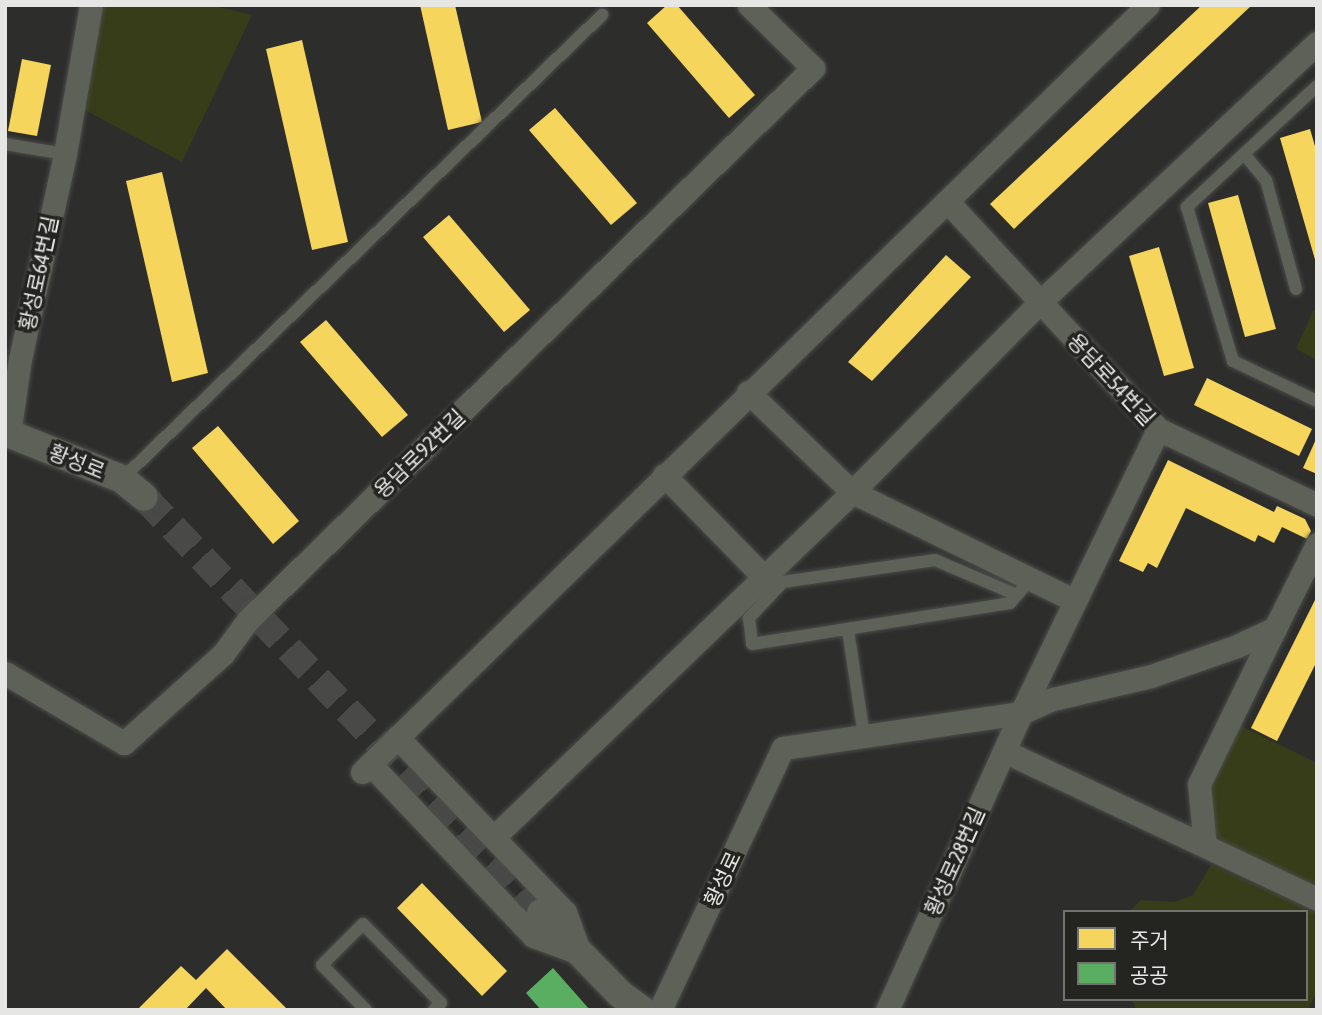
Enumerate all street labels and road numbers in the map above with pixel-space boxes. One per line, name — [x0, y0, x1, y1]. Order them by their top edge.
street label: 황성로64번길 — [14, 213, 62, 333]
street label: 용담로54번길 — [1063, 328, 1161, 430]
street label: 용담로92번길 — [368, 404, 470, 502]
street label: 황성로 — [45, 438, 109, 484]
street label: 황성로28번길 — [919, 803, 989, 919]
street label: 황성로 — [698, 847, 746, 911]

